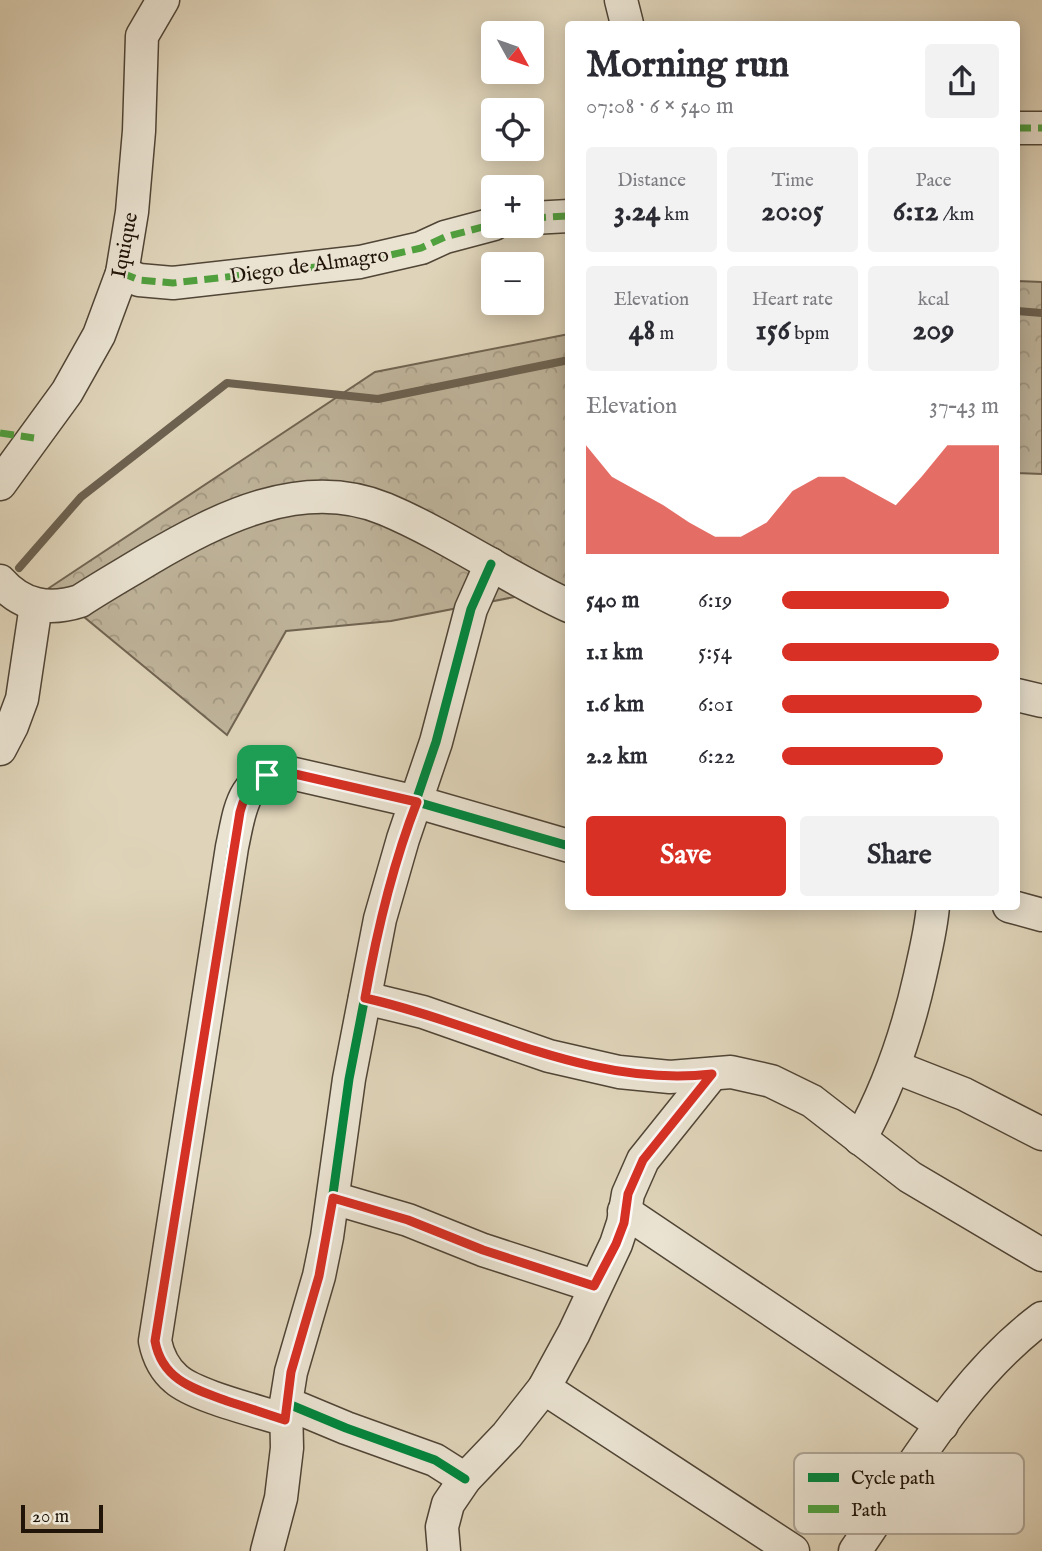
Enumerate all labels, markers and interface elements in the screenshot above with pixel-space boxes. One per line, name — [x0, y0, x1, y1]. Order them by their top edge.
north arrow — [481, 21, 544, 84]
map controls — [481, 21, 544, 315]
text: Morning run — [586, 42, 789, 90]
button: share — [925, 44, 999, 118]
text: 07:08 · 6 × 540 m — [586, 92, 734, 121]
button: locate — [481, 98, 544, 161]
text: Distance — [617, 169, 686, 193]
text: Time — [771, 169, 814, 193]
text: Pace — [916, 169, 951, 193]
button: + — [481, 175, 544, 238]
text: 3.24 — [614, 193, 660, 231]
text: 20:05 — [761, 193, 824, 231]
text: 6:12 — [893, 193, 939, 231]
text: km — [660, 203, 689, 227]
text: /km — [939, 203, 974, 227]
street label: Iquique — [106, 210, 145, 281]
street label: Diego de Almagro — [228, 242, 390, 291]
button: − — [481, 252, 544, 315]
text: Elevation — [614, 288, 689, 312]
text: Heart rate — [752, 288, 833, 312]
text: kcal — [918, 288, 949, 312]
text: 48 — [629, 312, 655, 350]
text: 156 — [756, 312, 790, 350]
text: 209 — [913, 312, 954, 350]
text: m — [655, 322, 674, 346]
text: bpm — [790, 322, 829, 346]
text: Elevation — [586, 392, 677, 421]
text: 37–43 m — [929, 392, 999, 421]
text: 540 m — [586, 586, 640, 615]
text: 6:19 — [698, 586, 732, 615]
text: 1.1 km — [586, 638, 643, 667]
text: 5:54 — [698, 638, 732, 667]
text: 1.6 km — [586, 690, 644, 719]
text: 6:01 — [698, 690, 734, 719]
text: 2.2 km — [586, 742, 648, 771]
text: 6:22 — [698, 742, 735, 771]
pin — [237, 745, 297, 805]
icon: arrive — [248, 756, 286, 794]
button: Save — [586, 816, 786, 896]
button: Share — [800, 816, 999, 896]
legend — [794, 1453, 1024, 1534]
text: Cycle path — [851, 1467, 935, 1491]
text: Path — [851, 1499, 887, 1523]
scale bar — [21, 1502, 103, 1534]
text: 20 m — [32, 1505, 69, 1529]

